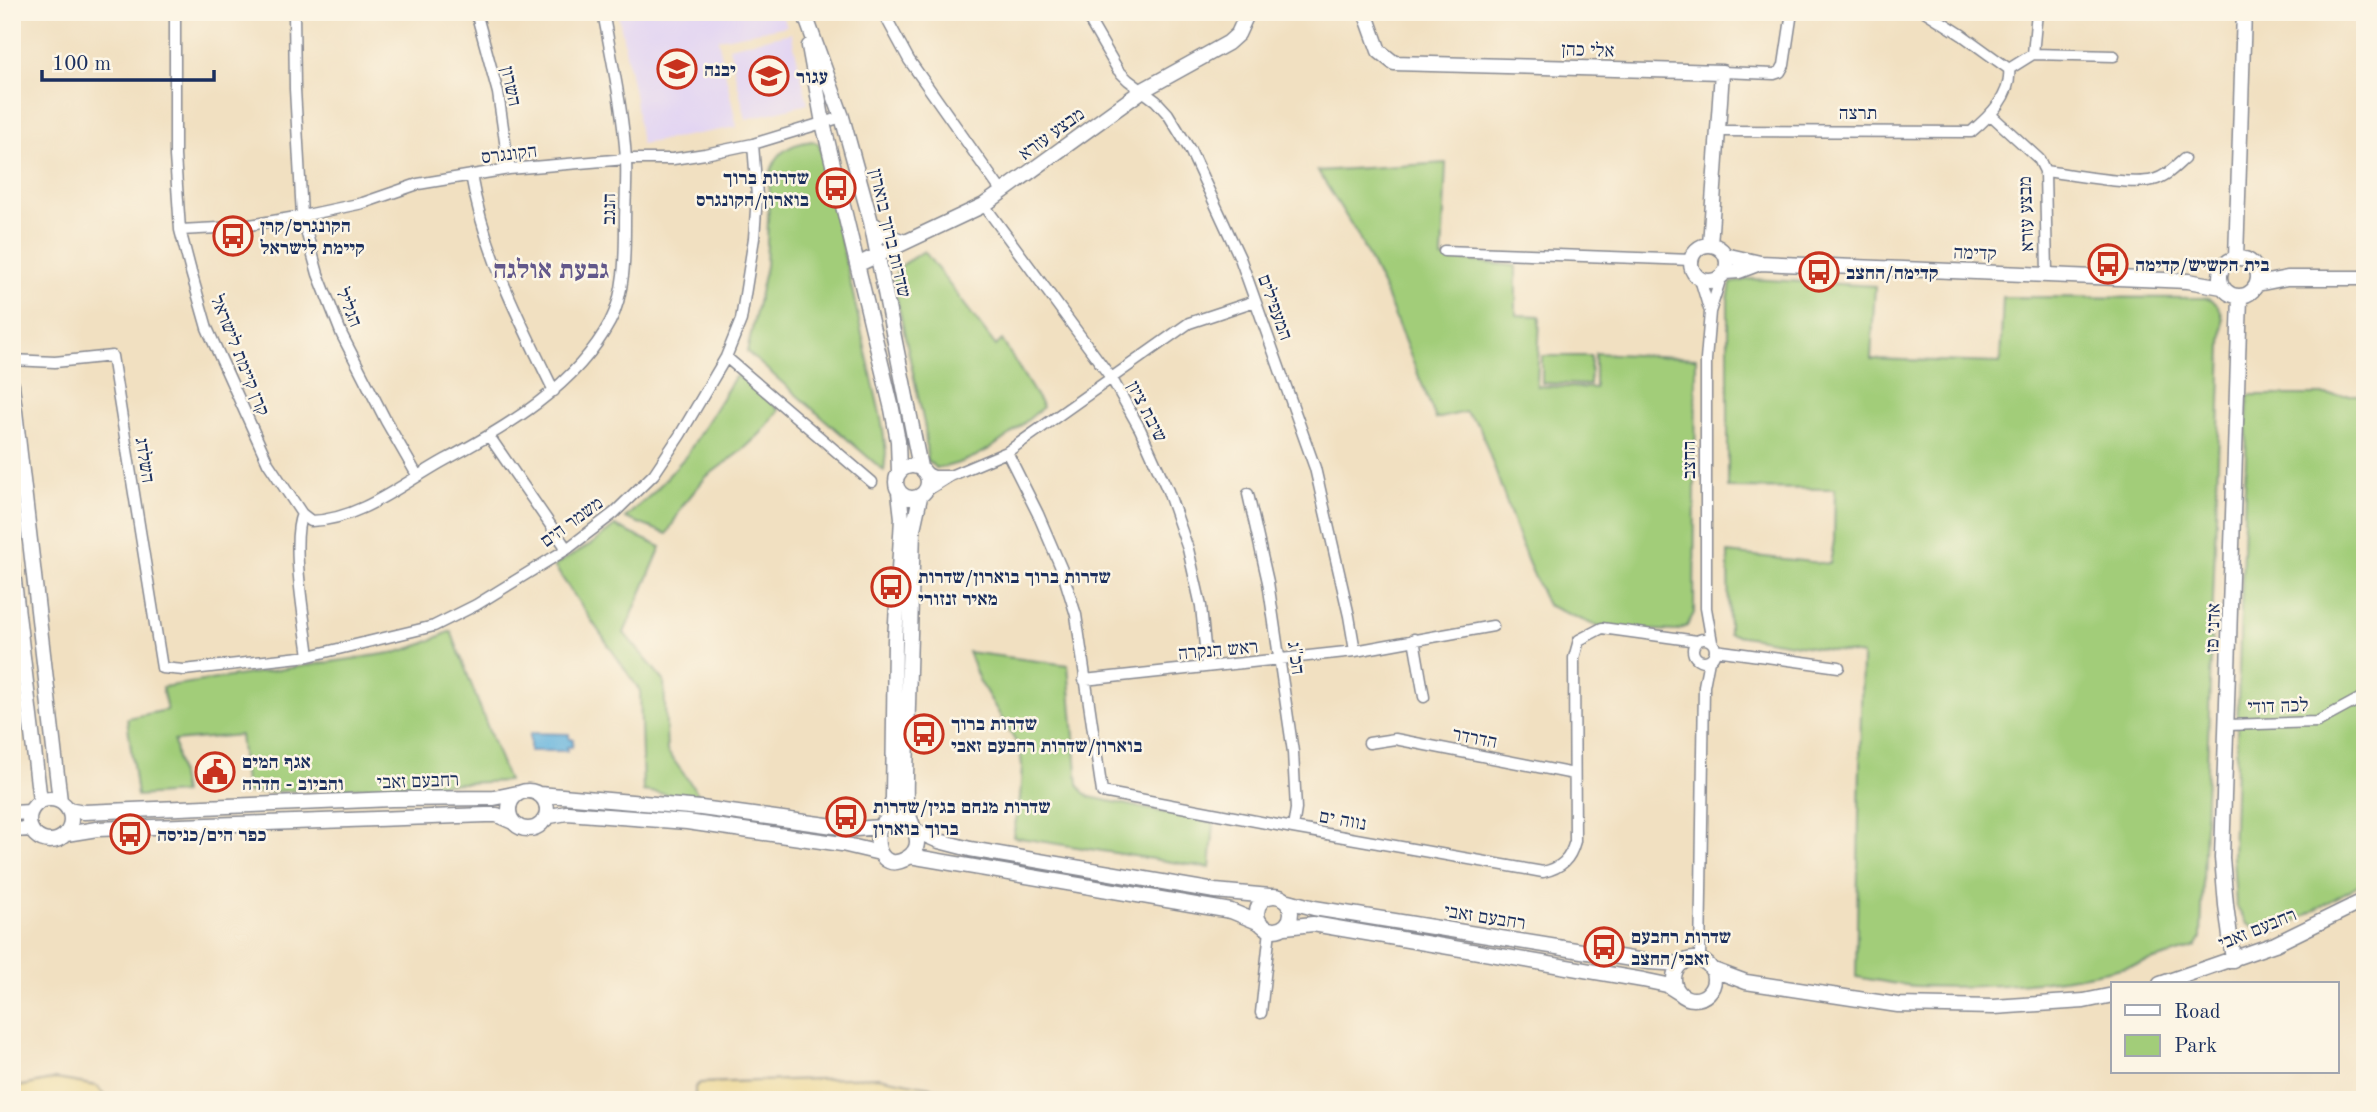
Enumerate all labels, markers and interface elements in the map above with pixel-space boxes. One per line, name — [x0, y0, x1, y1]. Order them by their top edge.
scale bar — [42, 38, 214, 82]
street label: אלי כהן — [1561, 40, 1615, 62]
school or university icon: יבנה — [656, 48, 698, 90]
text: 100 m — [52, 54, 111, 75]
school or university icon: עגור — [748, 55, 790, 97]
place label: יבנה — [704, 62, 736, 81]
street label: השרון — [496, 65, 523, 108]
place label: עגור — [796, 69, 828, 88]
street label: מבצע עזרא — [1016, 105, 1089, 165]
street label: תרצה — [1839, 105, 1877, 124]
street label: הקונגרס — [480, 143, 538, 168]
bus stop icon: שדרות ברוך בוארון/הקונגרס — [815, 167, 857, 209]
street label: שדרות ברוך בוארון — [865, 167, 913, 300]
place label: שדרות ברוך בוארון/הקונגרס — [696, 170, 809, 211]
street label: מבצע עזרא — [2017, 176, 2038, 252]
street label: הנגב — [601, 193, 620, 225]
bus stop icon: הקונגרס/קרן קיימת לישראל — [212, 215, 254, 257]
place label: הקונגרס/קרן קיימת לישראל — [260, 218, 365, 259]
bus stop icon: בית הקשיש/קדימה — [2087, 243, 2129, 285]
street label: קדימה — [1953, 244, 1997, 265]
bus stop icon: קדימה/החצב — [1798, 251, 1840, 293]
district label: גבעת אולגה — [493, 257, 609, 284]
place label: בית הקשיש/קדימה — [2135, 257, 2269, 276]
place label: קדימה/החצב — [1846, 265, 1938, 284]
street label: המעפילים — [1253, 272, 1295, 343]
street label: הגליל — [331, 285, 365, 330]
street label: קרן קיימת לישראל — [206, 292, 273, 419]
street label: שיבת ציון — [1122, 379, 1169, 446]
street label: השלדג — [131, 436, 157, 485]
street label: החצב — [1681, 441, 1700, 479]
street label: משמר הים — [538, 494, 607, 552]
bus stop icon: שדרות ברוך בוארון/שדרות מאיר זנזורי — [870, 566, 912, 608]
place label: שדרות ברוך בוארון/שדרות מאיר זנזורי — [918, 569, 1111, 610]
street label: אדני פז — [2204, 603, 2225, 653]
street label: ראש הנקרה — [1177, 639, 1259, 664]
street label: הכ"ג — [1283, 641, 1306, 676]
street label: לכה דודי — [2247, 696, 2309, 718]
bus stop icon: שדרות ברוך בוארון/שדרות רחבעם זאבי — [903, 713, 945, 755]
place label: שדרות ברוך בוארון/שדרות רחבעם זאבי — [951, 716, 1142, 757]
street label: הדרדר — [1451, 726, 1498, 753]
public building icon: אגף המים והביוב - חדרה — [194, 751, 236, 793]
place label: אגף המים והביוב - חדרה — [242, 754, 344, 795]
street label: רחבעם זאבי — [377, 772, 460, 793]
bus stop icon: שדרות מנחם בגין/שדרות ברוך בוארון — [825, 796, 867, 838]
place label: שדרות מנחם בגין/שדרות ברוך בוארון — [873, 799, 1051, 840]
street label: נווה ים — [1317, 808, 1368, 835]
bus stop icon: כפר הים/כניסה — [109, 813, 151, 855]
place label: כפר הים/כניסה — [157, 827, 266, 846]
street label: רחבעם זאבי — [1442, 903, 1527, 934]
street label: רחבעם זאבי — [2216, 906, 2300, 955]
bus stop icon: שדרות רחבעם זאבי/החצב — [1583, 926, 1625, 968]
place label: שדרות רחבעם זאבי/החצב — [1631, 929, 1731, 970]
legend — [2111, 982, 2338, 1074]
text: Road — [2174, 1002, 2221, 1023]
text: Park — [2174, 1036, 2217, 1057]

